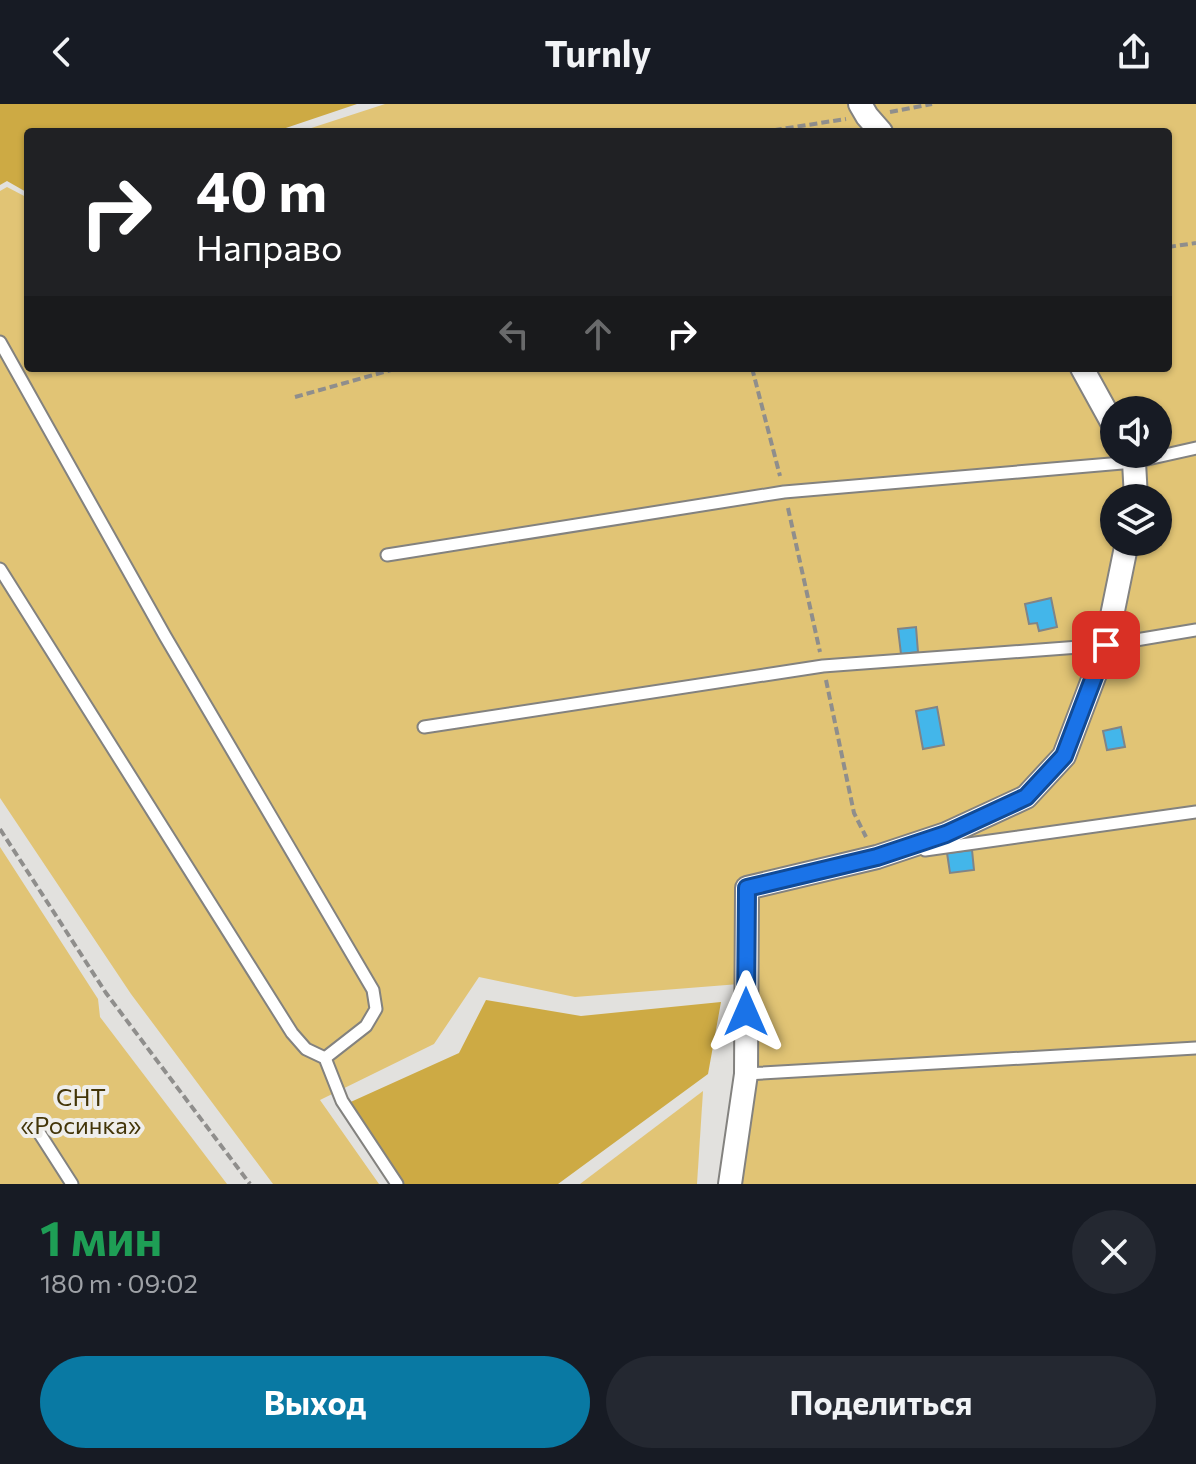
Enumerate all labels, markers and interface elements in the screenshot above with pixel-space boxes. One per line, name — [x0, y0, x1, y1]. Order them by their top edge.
icon: back — [40, 30, 84, 74]
text: Turnly — [545, 30, 651, 74]
icon: share — [1112, 30, 1156, 74]
text: 40 m — [196, 155, 327, 224]
icon: right — [64, 160, 168, 264]
text: Направо — [196, 224, 342, 268]
icon: left — [492, 312, 536, 356]
icon: ahead — [576, 312, 620, 356]
icon: right — [660, 312, 704, 356]
map controls — [1100, 396, 1172, 556]
button: sound — [1100, 396, 1172, 468]
button: layers — [1100, 484, 1172, 556]
pin — [1072, 611, 1140, 679]
icon: arrive — [1084, 623, 1128, 667]
position arrow — [704, 970, 788, 1054]
park label: СНТ «Росинка» — [21, 1082, 141, 1139]
text: 1 мин — [40, 1207, 162, 1266]
button: close — [1072, 1210, 1156, 1294]
text: 180 m · 09:02 — [40, 1267, 198, 1298]
button: Выход — [40, 1356, 590, 1448]
button: Поделиться — [606, 1356, 1156, 1448]

